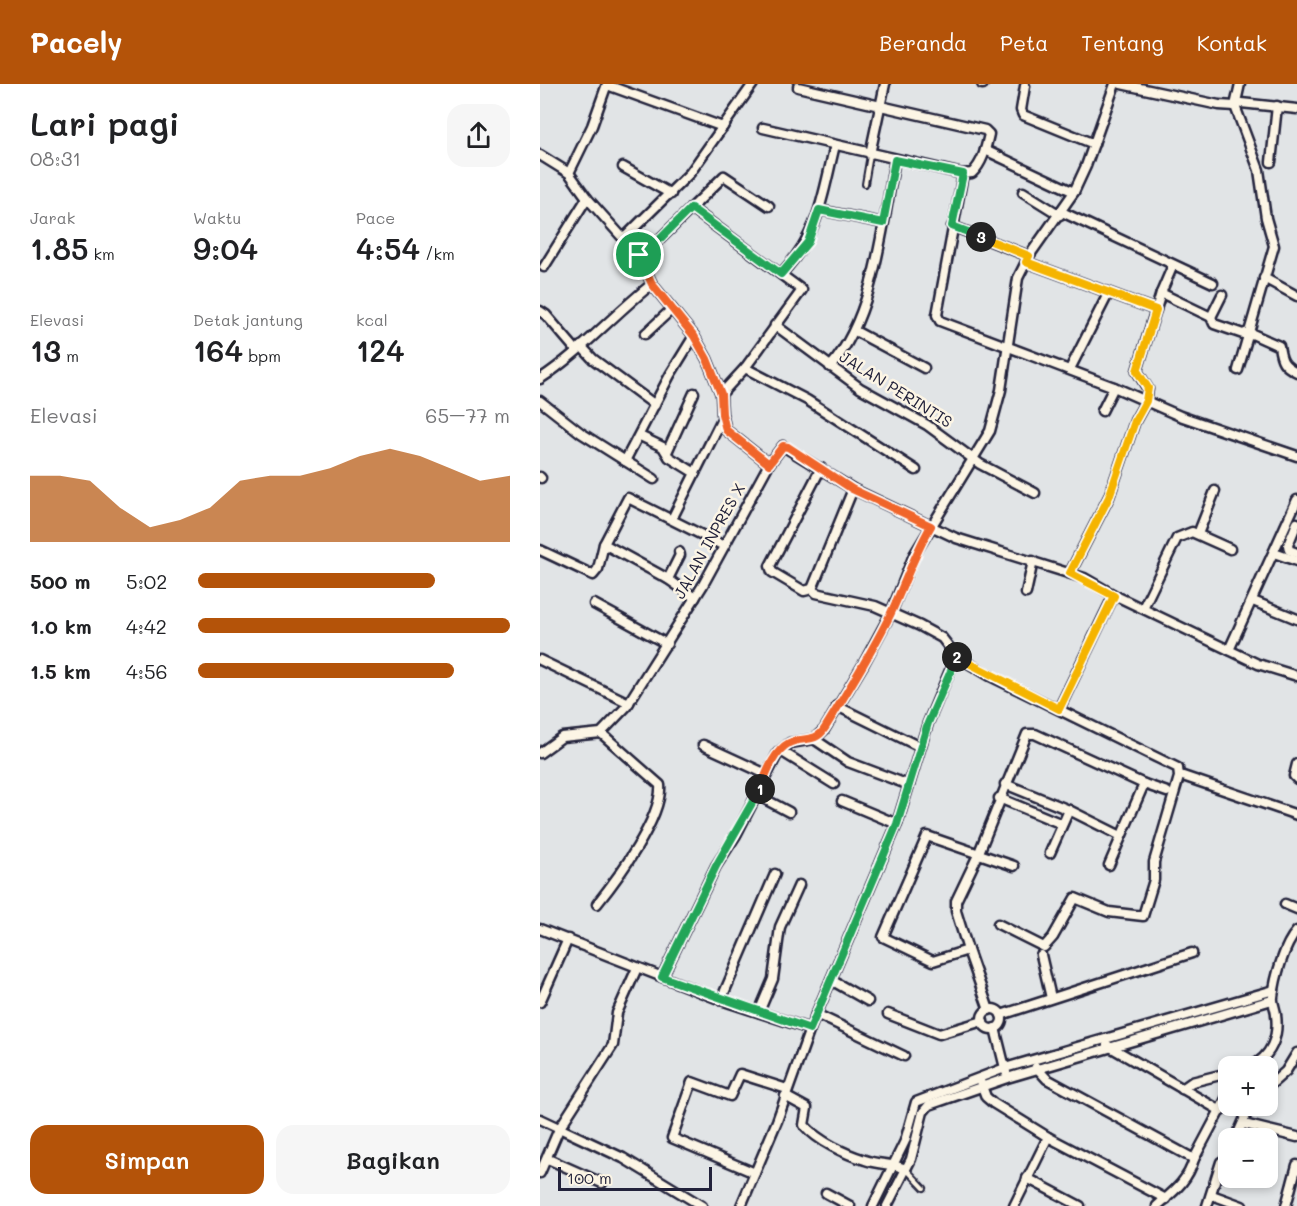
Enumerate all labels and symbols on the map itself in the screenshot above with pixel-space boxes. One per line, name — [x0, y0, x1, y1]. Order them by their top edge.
pin: 3 — [966, 222, 996, 252]
pin — [613, 229, 664, 280]
street label: JALAN PERINTIS — [836, 345, 957, 432]
street label: JALAN INPRES X — [668, 479, 749, 602]
pin: 2 — [942, 642, 972, 672]
pin: 1 — [745, 774, 775, 804]
scale bar — [558, 1164, 712, 1192]

